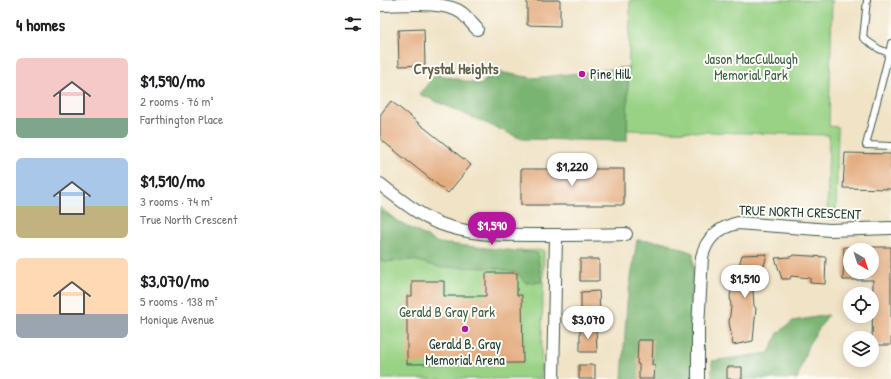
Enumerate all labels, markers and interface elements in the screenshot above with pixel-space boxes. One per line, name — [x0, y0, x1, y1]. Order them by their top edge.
text: 4 homes — [16, 13, 65, 36]
icon: filters — [342, 13, 364, 35]
park label: Jason MacCullough Memorial Park — [704, 49, 798, 84]
district label: Crystal Heights — [414, 58, 499, 80]
place label: Pine Hill — [590, 64, 632, 83]
text: $1,590/mo — [140, 69, 205, 92]
marker: Pine Hill — [577, 69, 587, 79]
icon: home — [48, 74, 96, 122]
text: 2 rooms · 76 m² — [140, 92, 213, 110]
text: Farthington Place — [140, 110, 223, 128]
pin: $1,220 — [539, 153, 605, 187]
text: $1,220 — [556, 157, 588, 175]
text: $1,510/mo — [140, 169, 205, 192]
icon: home — [48, 174, 96, 222]
text: 3 rooms · 74 m² — [140, 192, 213, 210]
street label: TRUE NORTH CRESCENT — [739, 200, 862, 223]
text: True North Crescent — [140, 210, 237, 228]
pin: $1,590 — [459, 212, 525, 246]
text: $1,590 — [477, 216, 507, 234]
north arrow — [843, 243, 879, 279]
map controls — [843, 243, 879, 367]
pin: $1,510 — [712, 265, 778, 299]
text: $3,070/mo — [140, 269, 209, 292]
text: $1,510 — [730, 269, 760, 287]
icon: home — [48, 274, 96, 322]
button: locate — [843, 287, 879, 323]
text: 5 rooms · 138 m² — [140, 292, 217, 310]
park label: Gerald B Gray Park — [399, 302, 495, 322]
pin: $3,070 — [555, 306, 621, 340]
text: Monique Avenue — [140, 310, 214, 328]
text: $3,070 — [571, 310, 605, 328]
marker: Gerald B. Gray Memorial Arena — [460, 324, 470, 334]
button: layers — [843, 331, 879, 367]
place label: Gerald B. Gray Memorial Arena — [425, 334, 505, 369]

